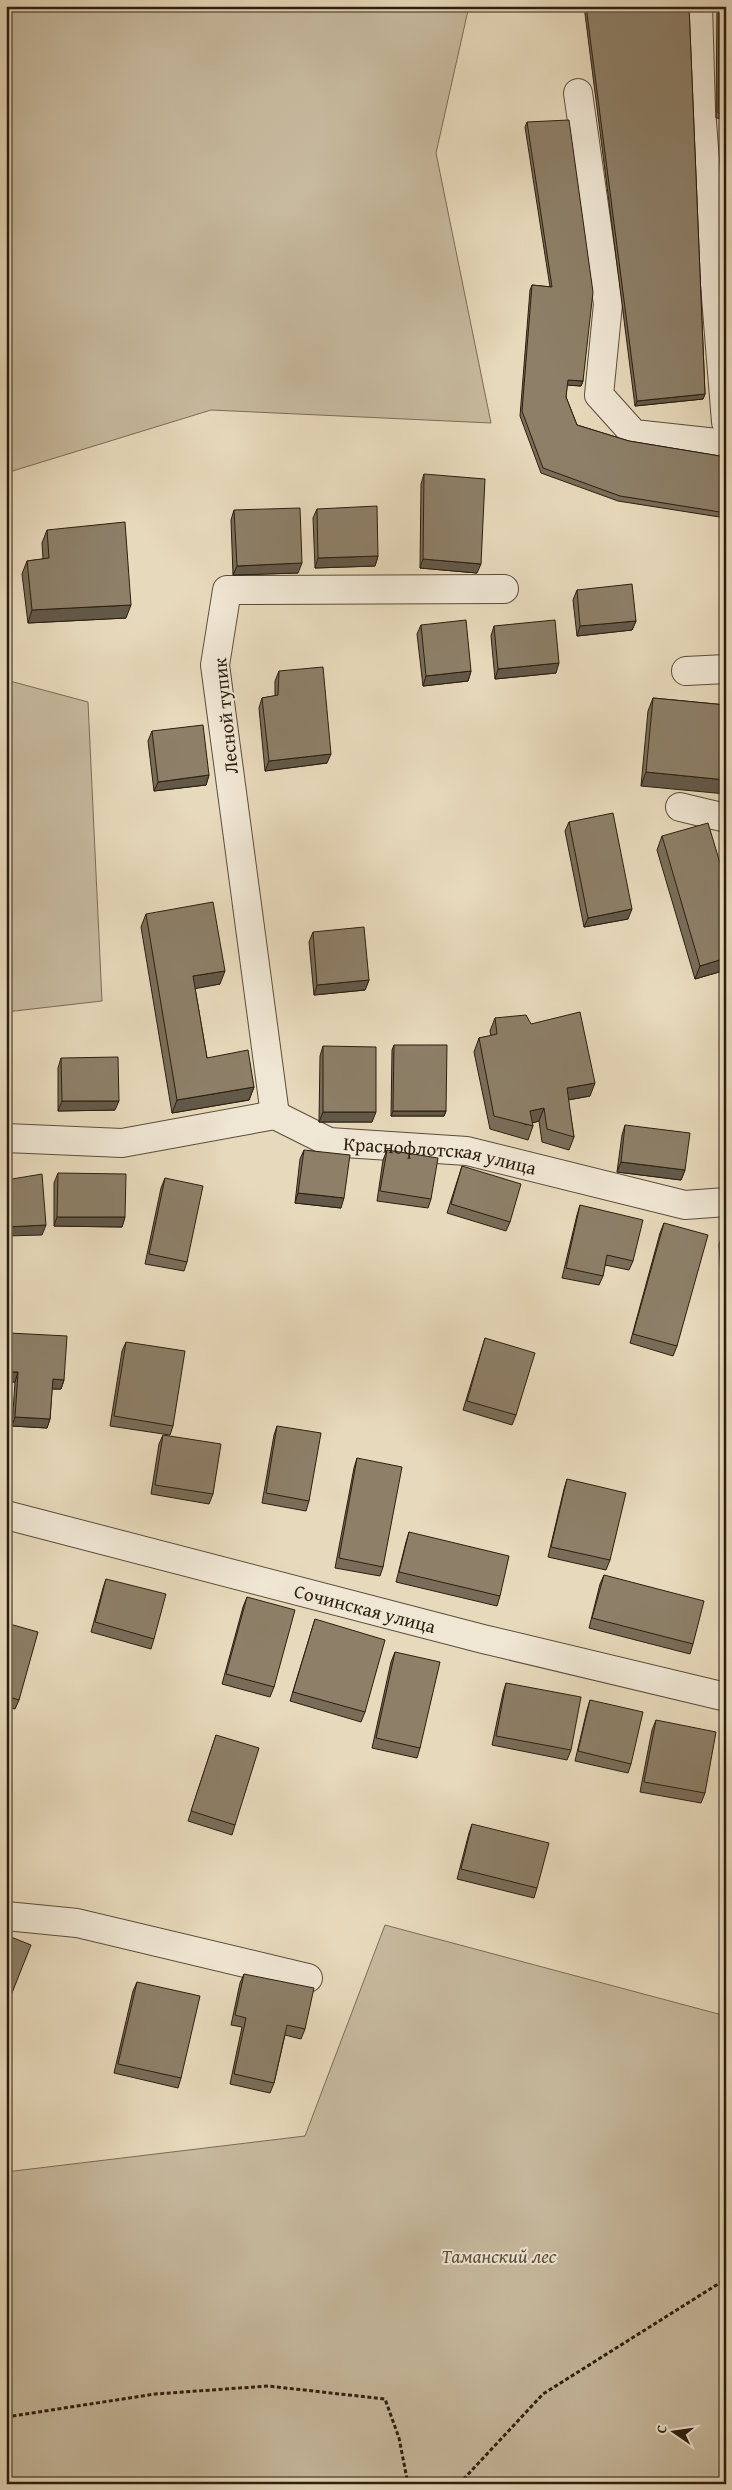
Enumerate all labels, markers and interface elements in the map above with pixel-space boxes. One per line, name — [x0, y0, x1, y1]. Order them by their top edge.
street label: Лесной тупик — [205, 657, 245, 775]
street label: Краснофлотская улица — [343, 1129, 539, 1182]
street label: Сочинская улица — [291, 1577, 439, 1640]
park label: Таманский лес — [442, 2242, 557, 2270]
north arrow — [650, 2408, 700, 2458]
text: С — [651, 2423, 672, 2435]

